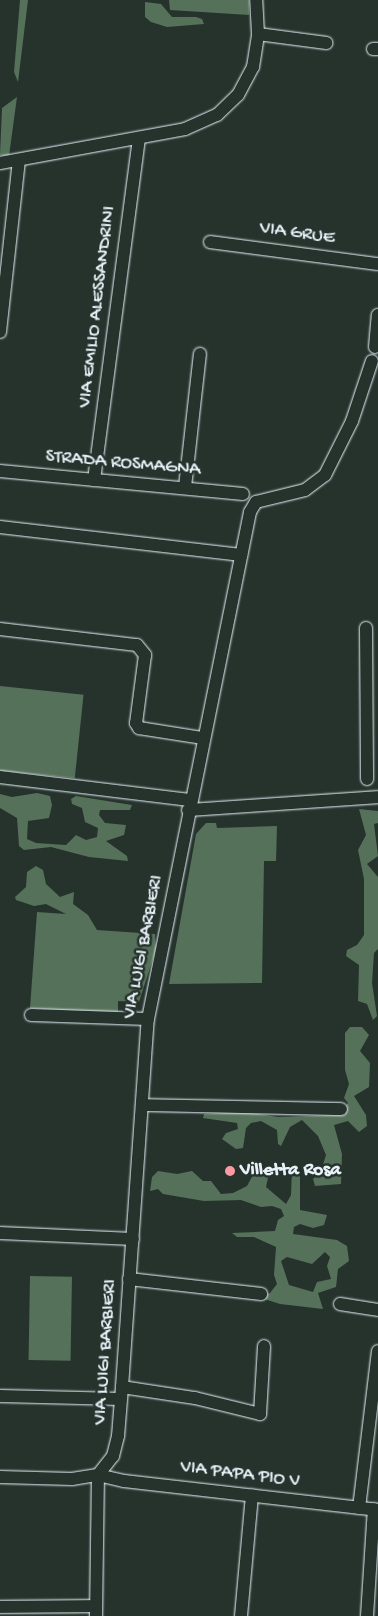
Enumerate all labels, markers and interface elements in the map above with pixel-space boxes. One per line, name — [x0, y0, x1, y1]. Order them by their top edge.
street label: VIA EMILIO ALESSANDRINI — [74, 205, 122, 409]
street label: VIA GRUE — [258, 217, 336, 251]
street label: STRADA ROSMAGNA — [45, 446, 201, 482]
street label: VIA LUIGI BARBIERI — [119, 873, 169, 1021]
place label: Villetta Rosa — [240, 1160, 341, 1182]
marker: Villetta Rosa — [224, 1165, 236, 1177]
street label: VIA LUIGI BARBIERI — [90, 1278, 122, 1426]
street label: VIA PAPA PIO V — [179, 1456, 301, 1494]

